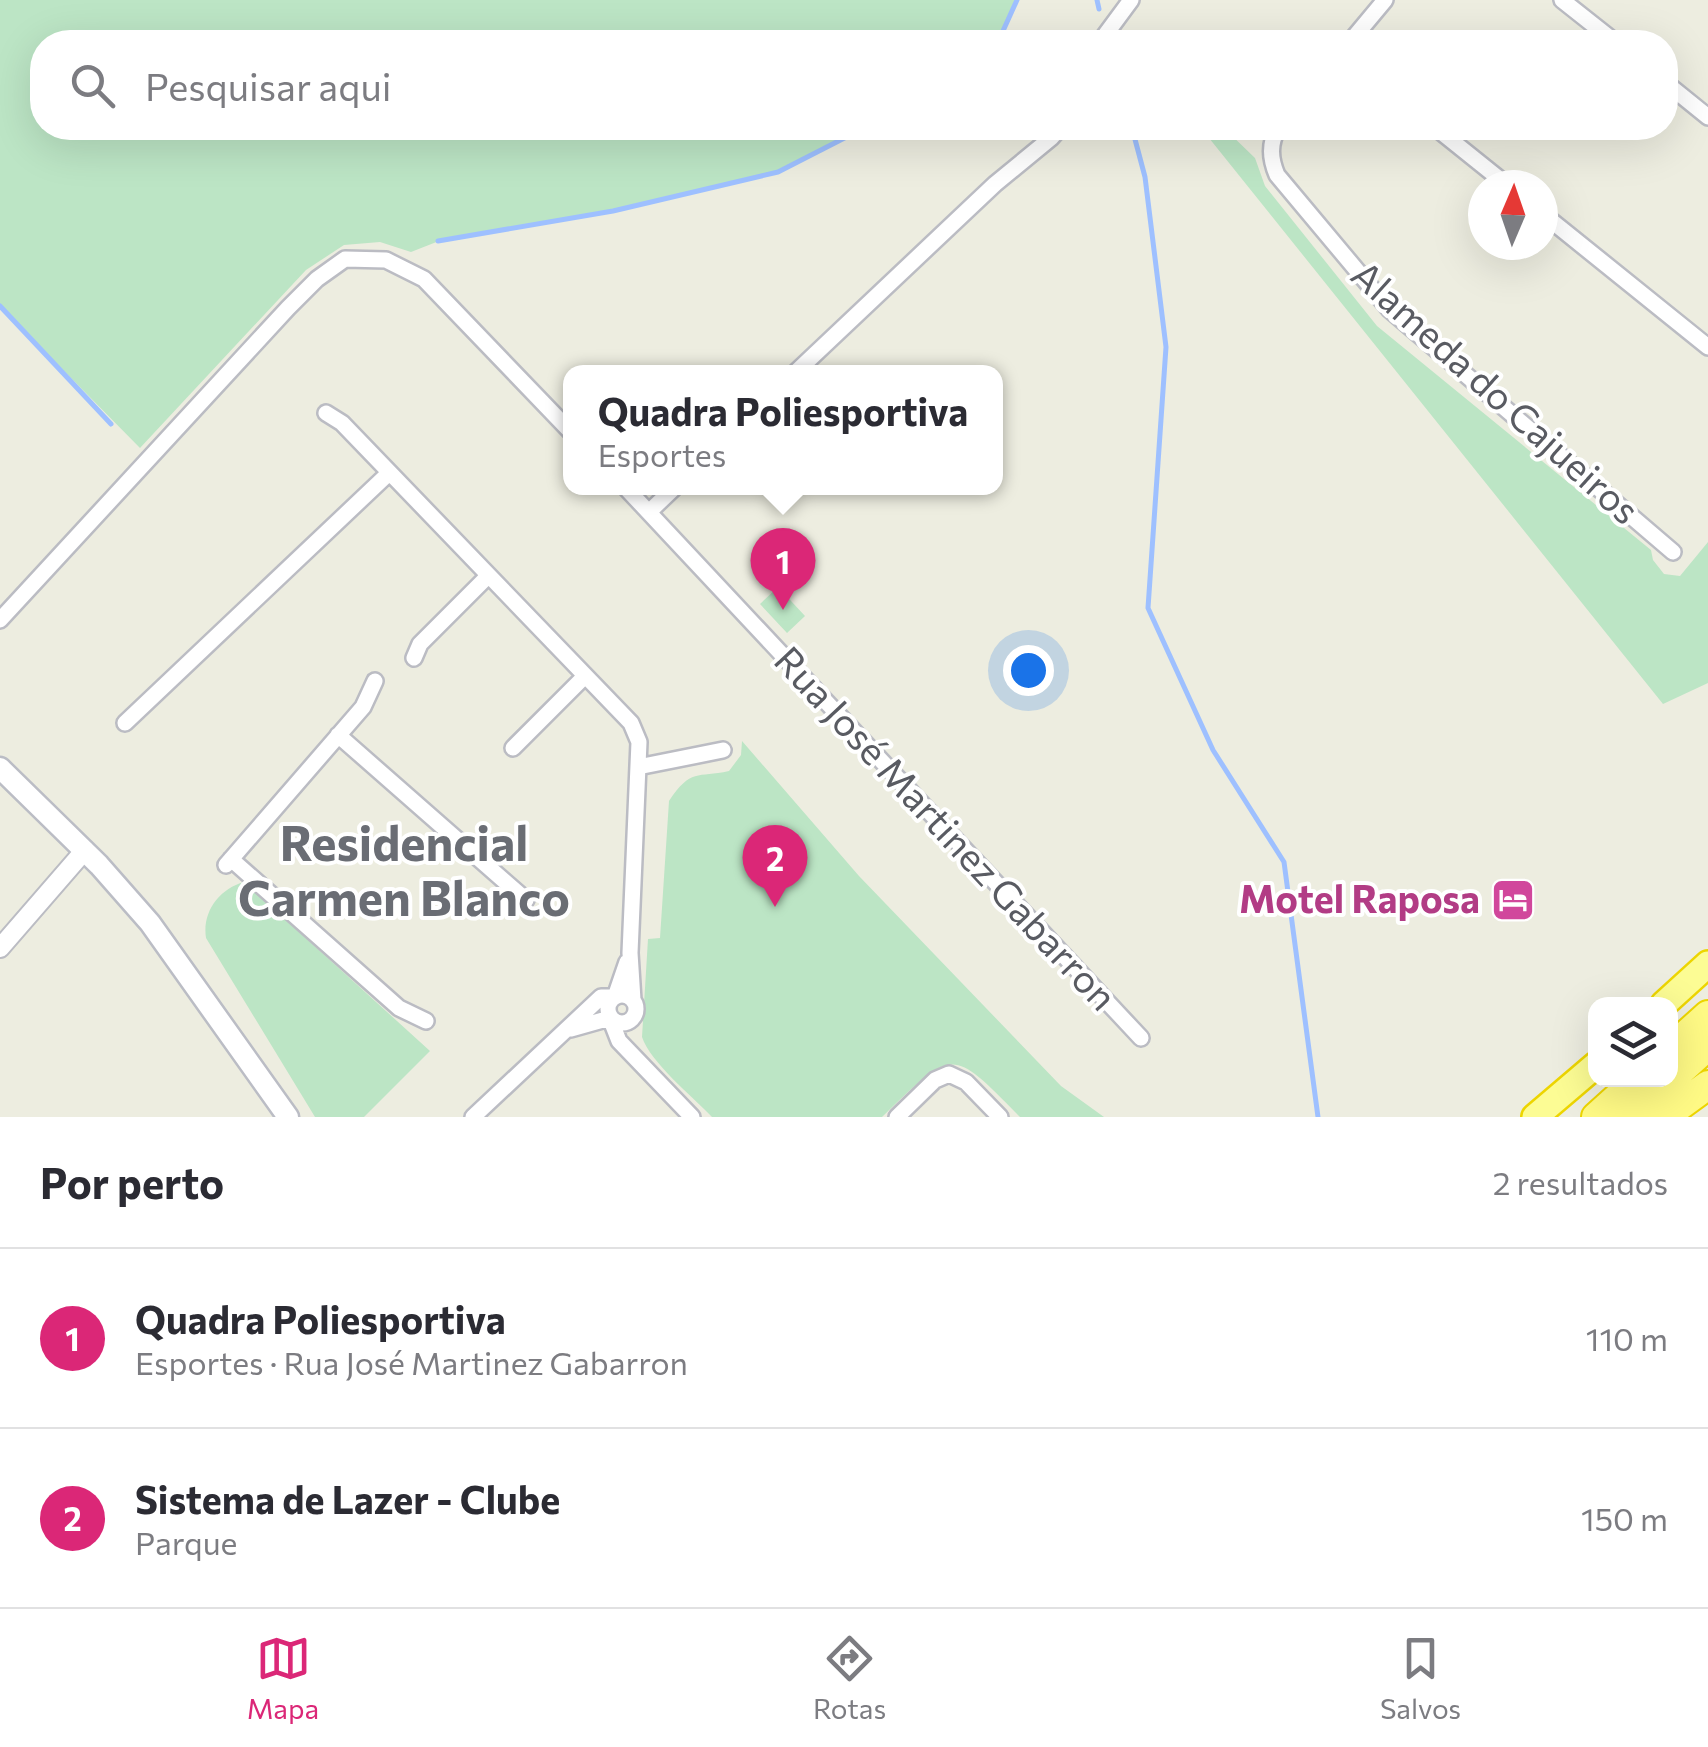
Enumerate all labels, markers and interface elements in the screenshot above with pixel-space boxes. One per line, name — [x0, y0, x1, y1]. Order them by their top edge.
search box — [30, 30, 1678, 140]
icon: search — [65, 58, 120, 113]
text: Pesquisar aqui — [145, 62, 391, 109]
north arrow — [1468, 170, 1558, 260]
street label: Alameda do Cajueiros — [1343, 250, 1650, 533]
popup — [563, 365, 1003, 495]
text: Quadra Poliesportiva — [598, 387, 968, 434]
text: Esportes — [598, 434, 726, 474]
pin: 1 — [750, 528, 816, 610]
street label: Rua José Martinez Gabarron — [766, 636, 1128, 1019]
your location — [1003, 645, 1054, 696]
district label: Residencial Carmen Blanco — [238, 812, 570, 926]
pin: 2 — [742, 824, 808, 907]
place label: Motel Raposa — [1239, 874, 1480, 921]
hotel icon: Motel Raposa — [1490, 877, 1536, 923]
map controls — [1588, 997, 1678, 1087]
button: layers — [1588, 997, 1678, 1087]
text: Por perto — [40, 1156, 224, 1208]
text: 2 resultados — [1493, 1162, 1668, 1202]
text: Quadra Poliesportiva — [135, 1295, 506, 1342]
text: 1 — [65, 1318, 80, 1358]
text: 110 m — [1586, 1318, 1668, 1358]
text: Esportes · Rua José Martinez Gabarron — [135, 1342, 688, 1382]
text: Sistema de Lazer - Clube — [135, 1475, 560, 1522]
text: 2 — [63, 1498, 82, 1538]
text: 150 m — [1581, 1498, 1668, 1538]
text: Parque — [135, 1522, 238, 1562]
tab: Mapa — [247, 1631, 319, 1725]
tab: Rotas — [813, 1631, 886, 1725]
tab: Salvos — [1380, 1631, 1461, 1725]

